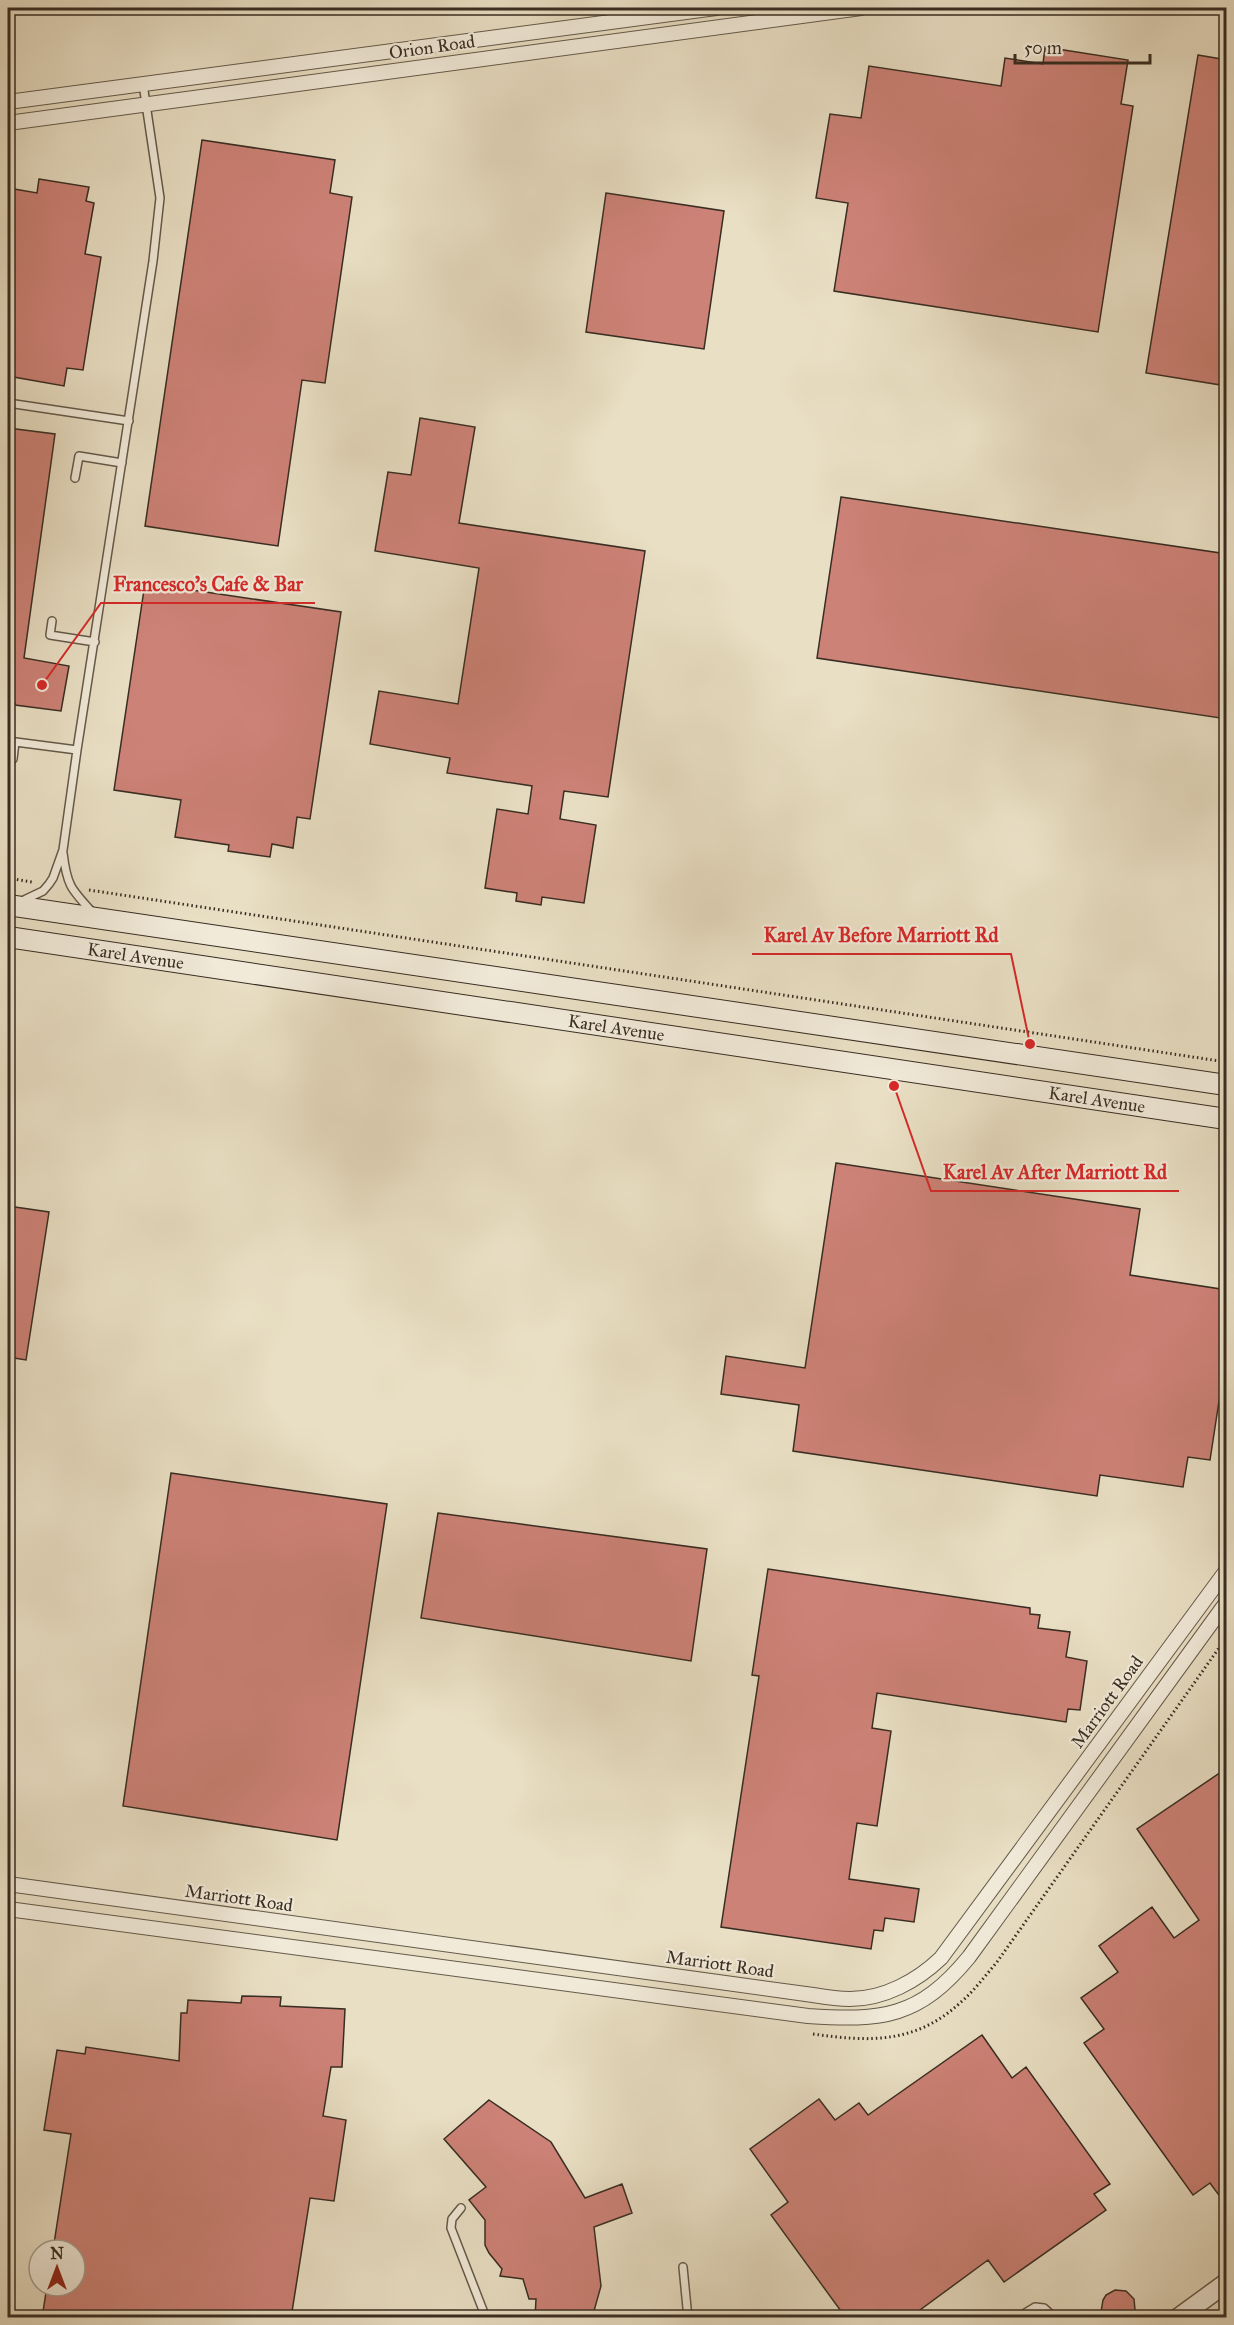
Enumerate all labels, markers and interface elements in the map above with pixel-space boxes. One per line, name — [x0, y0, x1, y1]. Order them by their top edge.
scale bar — [1015, 27, 1150, 65]
street label: Orion Road — [388, 30, 476, 64]
text: 50 m — [1024, 37, 1062, 59]
callout: Francesco's Cafe & Bar — [101, 565, 315, 603]
text: Francesco's Cafe & Bar — [113, 572, 304, 596]
callout: Karel Av Before Marriott Rd — [752, 916, 1011, 954]
text: Karel Av Before Marriott Rd — [763, 923, 1000, 947]
street label: Karel Avenue — [86, 938, 185, 974]
street label: Karel Avenue — [566, 1010, 666, 1046]
street label: Karel Avenue — [1047, 1082, 1147, 1118]
callout: Karel Av After Marriott Rd — [931, 1153, 1179, 1191]
text: Karel Av After Marriott Rd — [943, 1160, 1168, 1184]
street label: Marriott Road — [1066, 1652, 1148, 1752]
street label: Marriott Road — [184, 1880, 294, 1916]
street label: Marriott Road — [665, 1946, 775, 1982]
north arrow — [27, 2238, 87, 2298]
text: N — [50, 2244, 64, 2263]

